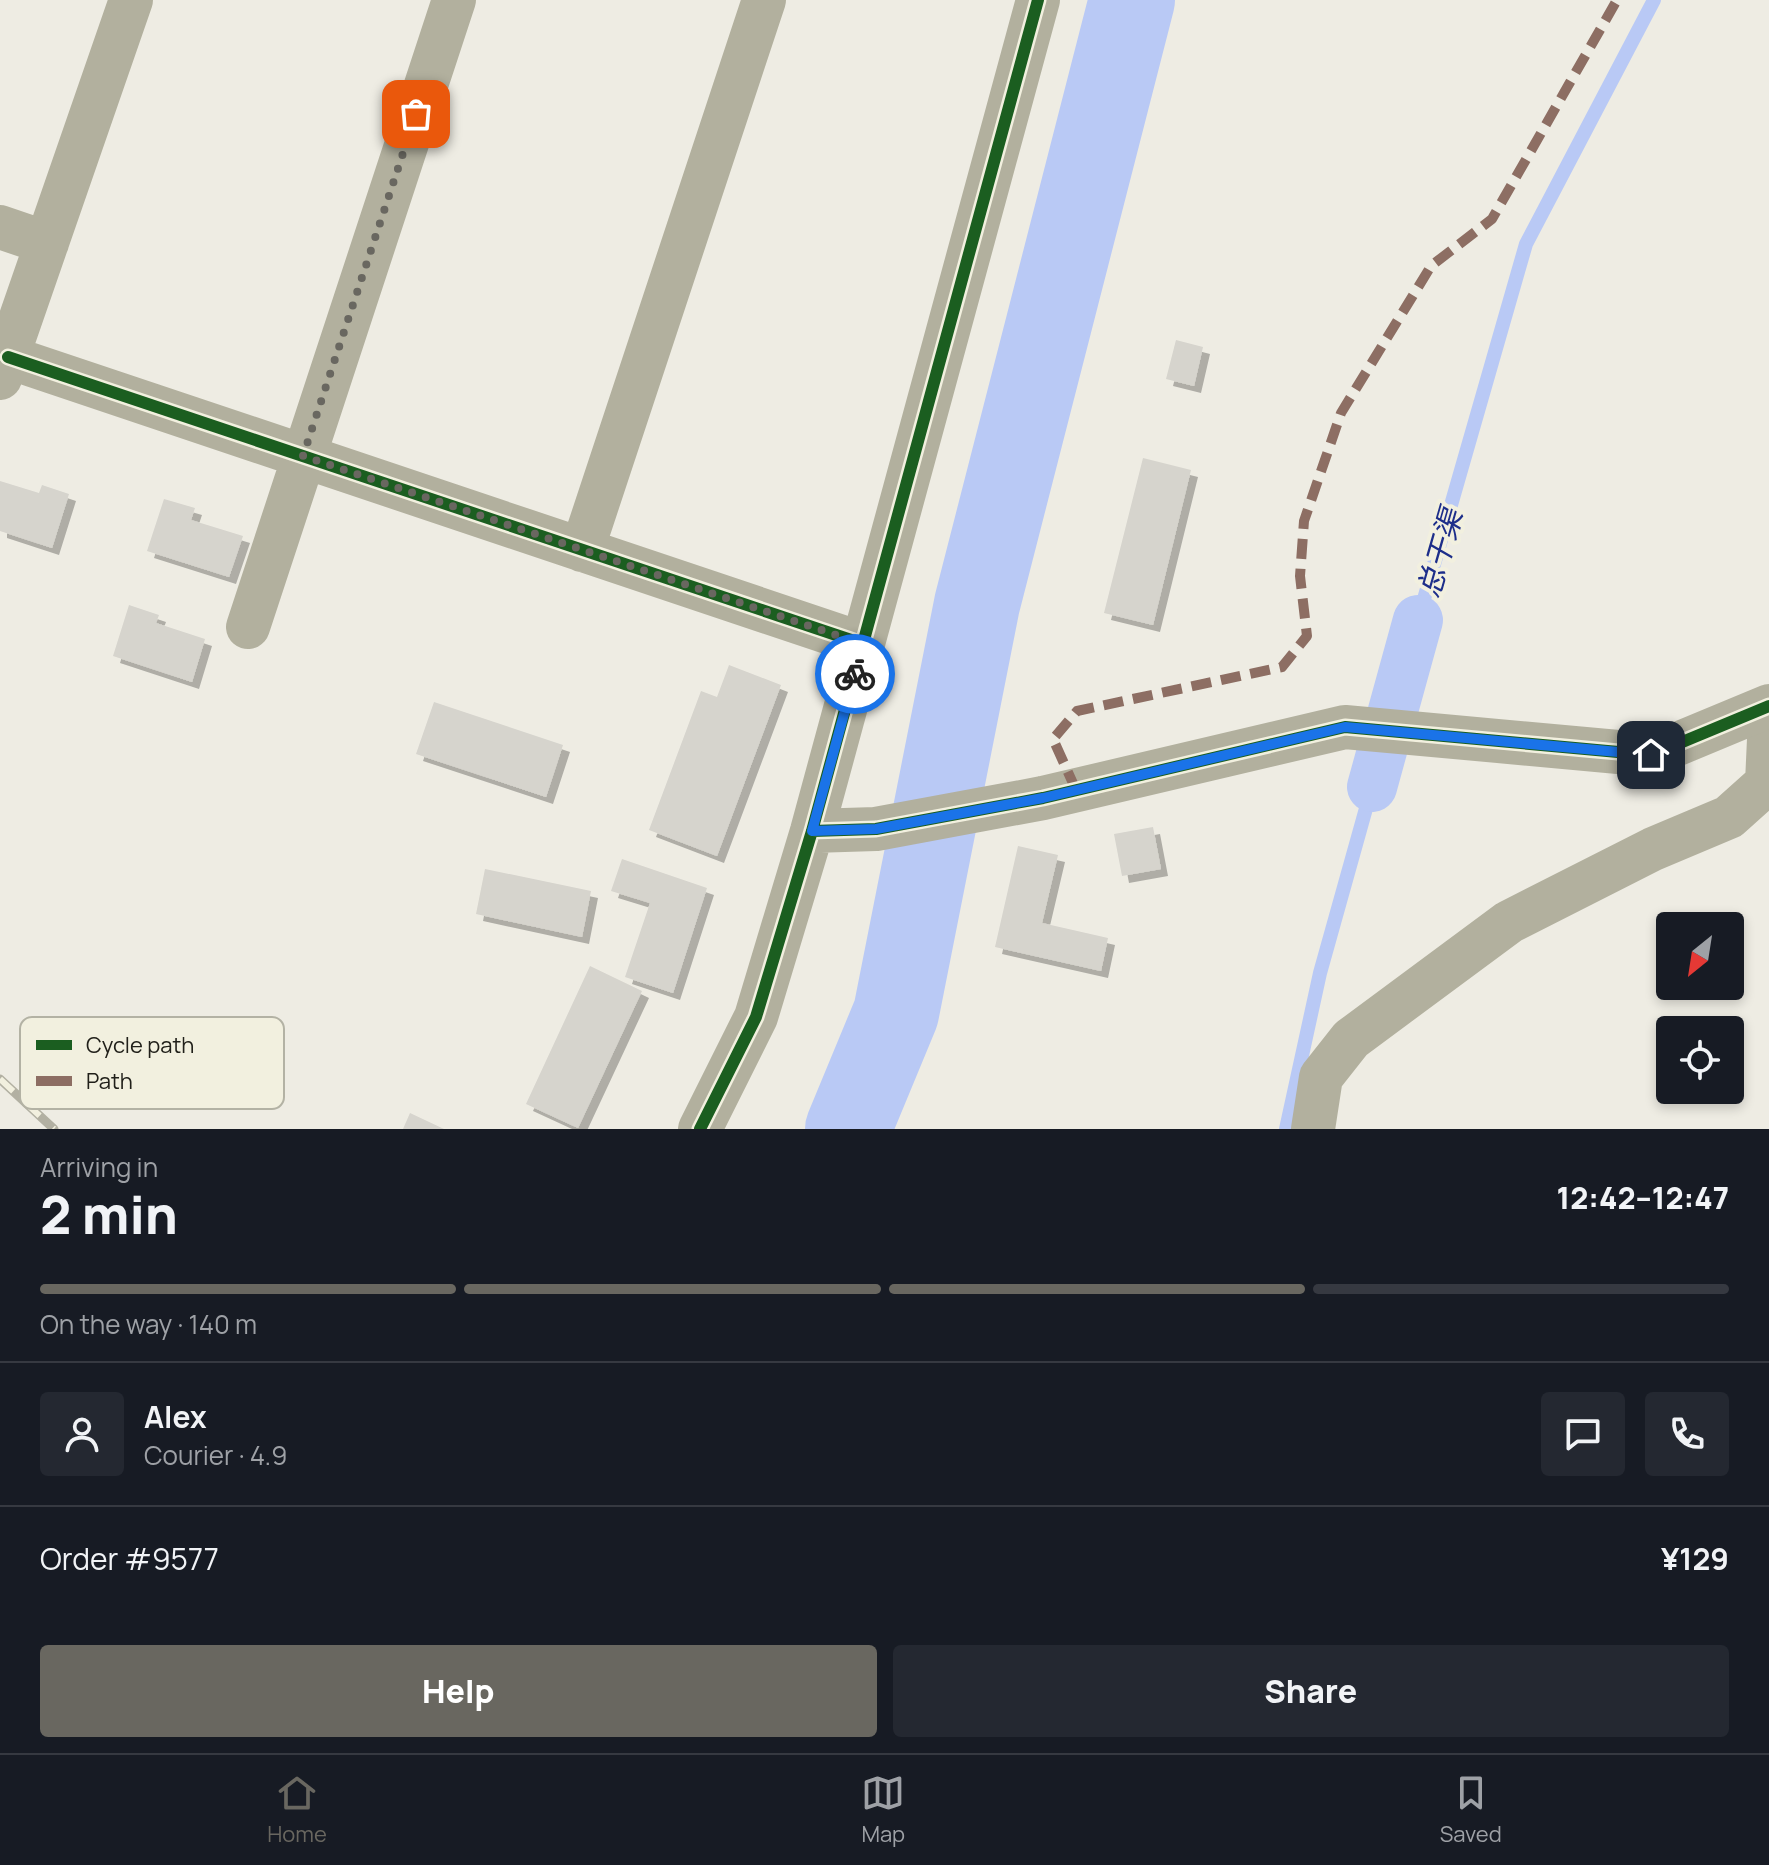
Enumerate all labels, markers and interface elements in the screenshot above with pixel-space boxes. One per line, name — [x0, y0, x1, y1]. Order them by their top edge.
pin — [382, 80, 450, 148]
icon: bag — [394, 92, 438, 136]
water label: 总干渠 — [1407, 500, 1472, 602]
courier — [815, 634, 895, 714]
icon: bike — [833, 652, 877, 696]
pin — [1617, 721, 1685, 789]
icon: home — [1629, 733, 1673, 777]
north arrow — [1656, 912, 1744, 1000]
map controls — [1656, 912, 1744, 1104]
button: locate — [1656, 1016, 1744, 1104]
legend — [20, 1017, 284, 1109]
text: Cycle path — [86, 1030, 194, 1060]
text: Path — [86, 1066, 133, 1096]
text: Arriving in — [40, 1149, 158, 1185]
text: 12:42–12:47 — [1557, 1177, 1729, 1218]
text: 2 min — [40, 1179, 178, 1250]
text: On the way · 140 m — [40, 1306, 257, 1342]
button: person — [40, 1392, 124, 1476]
button: chat — [1541, 1392, 1625, 1476]
button: phone — [1645, 1392, 1729, 1476]
text: Alex — [144, 1396, 207, 1437]
text: Courier · 4.9 — [144, 1437, 287, 1473]
text: Order #9577 — [40, 1538, 219, 1579]
text: ¥129 — [1661, 1538, 1729, 1579]
button: Help — [40, 1645, 877, 1737]
button: Share — [893, 1645, 1729, 1737]
tab: Home — [267, 1771, 327, 1849]
tab: Map — [861, 1771, 905, 1849]
tab: Saved — [1440, 1771, 1502, 1849]

